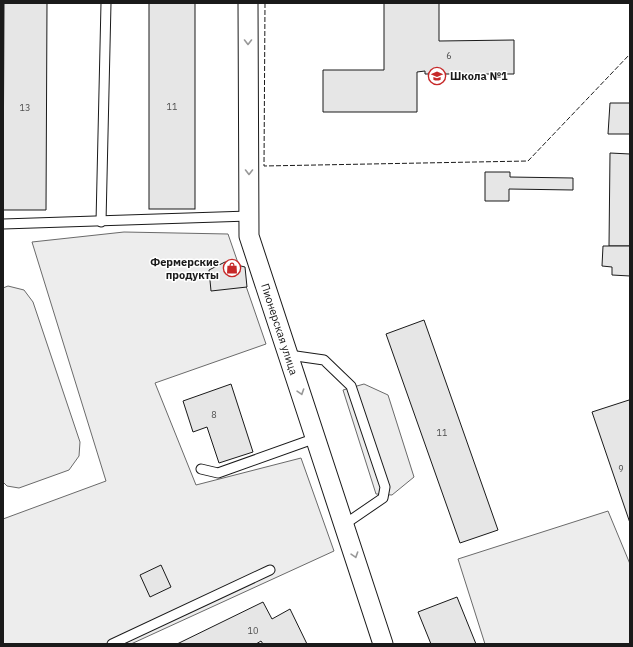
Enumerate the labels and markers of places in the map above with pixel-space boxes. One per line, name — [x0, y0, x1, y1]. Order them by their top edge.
school or university icon: Школа №1 — [427, 66, 447, 86]
place label: Школа №1 — [450, 69, 508, 83]
place label: Фермерские продукты — [150, 255, 219, 282]
shop icon: Фермерские продукты — [222, 258, 242, 278]

